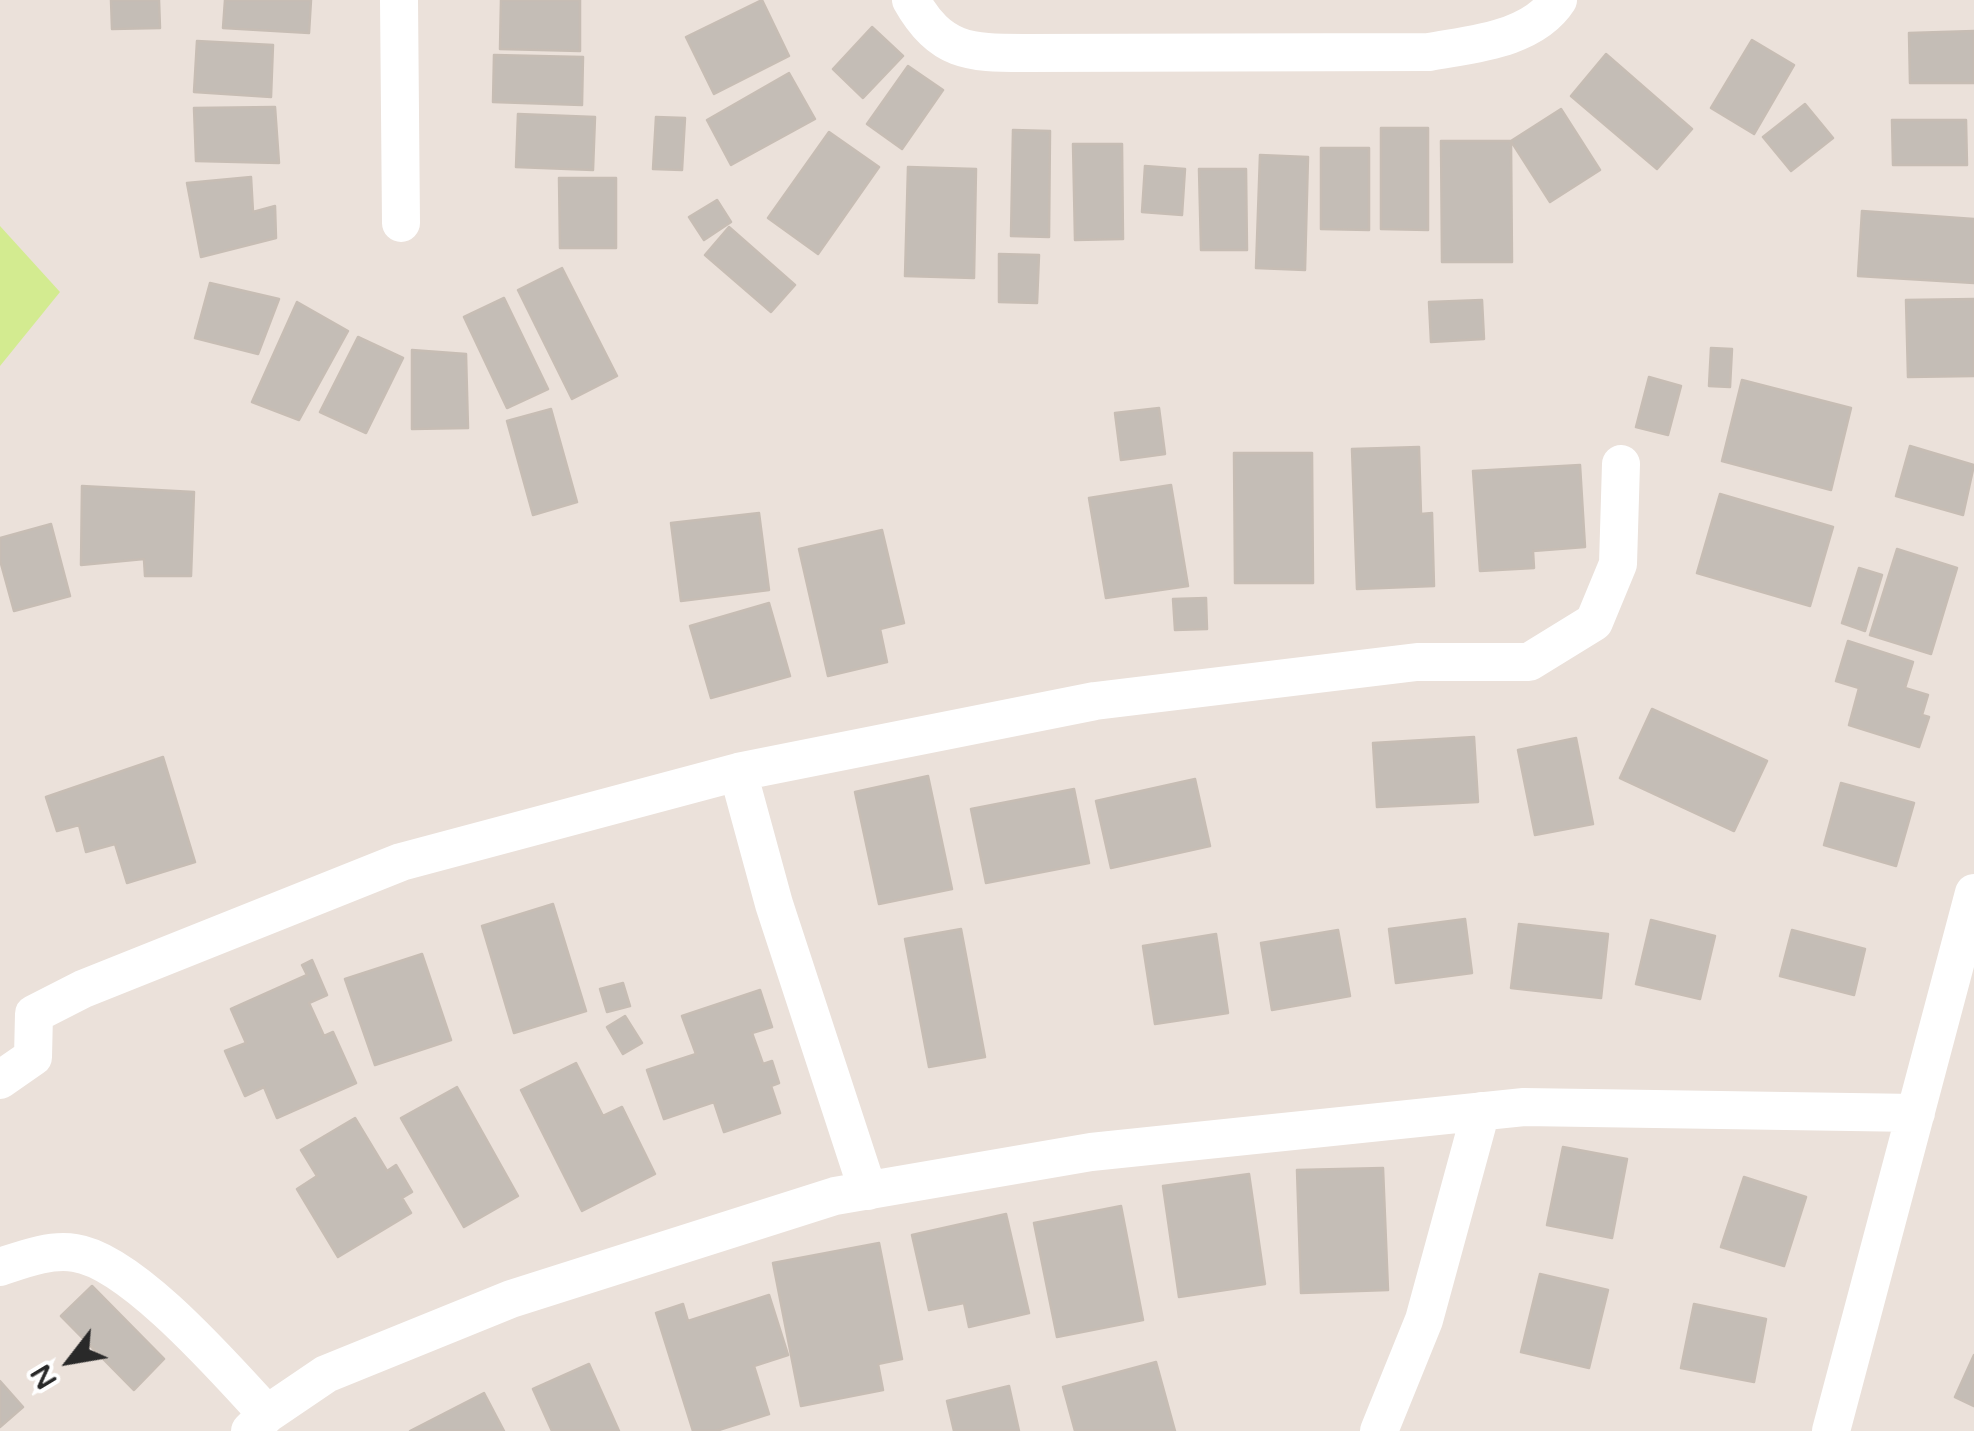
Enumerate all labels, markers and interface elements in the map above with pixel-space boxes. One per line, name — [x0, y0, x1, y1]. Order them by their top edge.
north arrow — [20, 1311, 120, 1411]
text: N — [24, 1358, 65, 1395]

